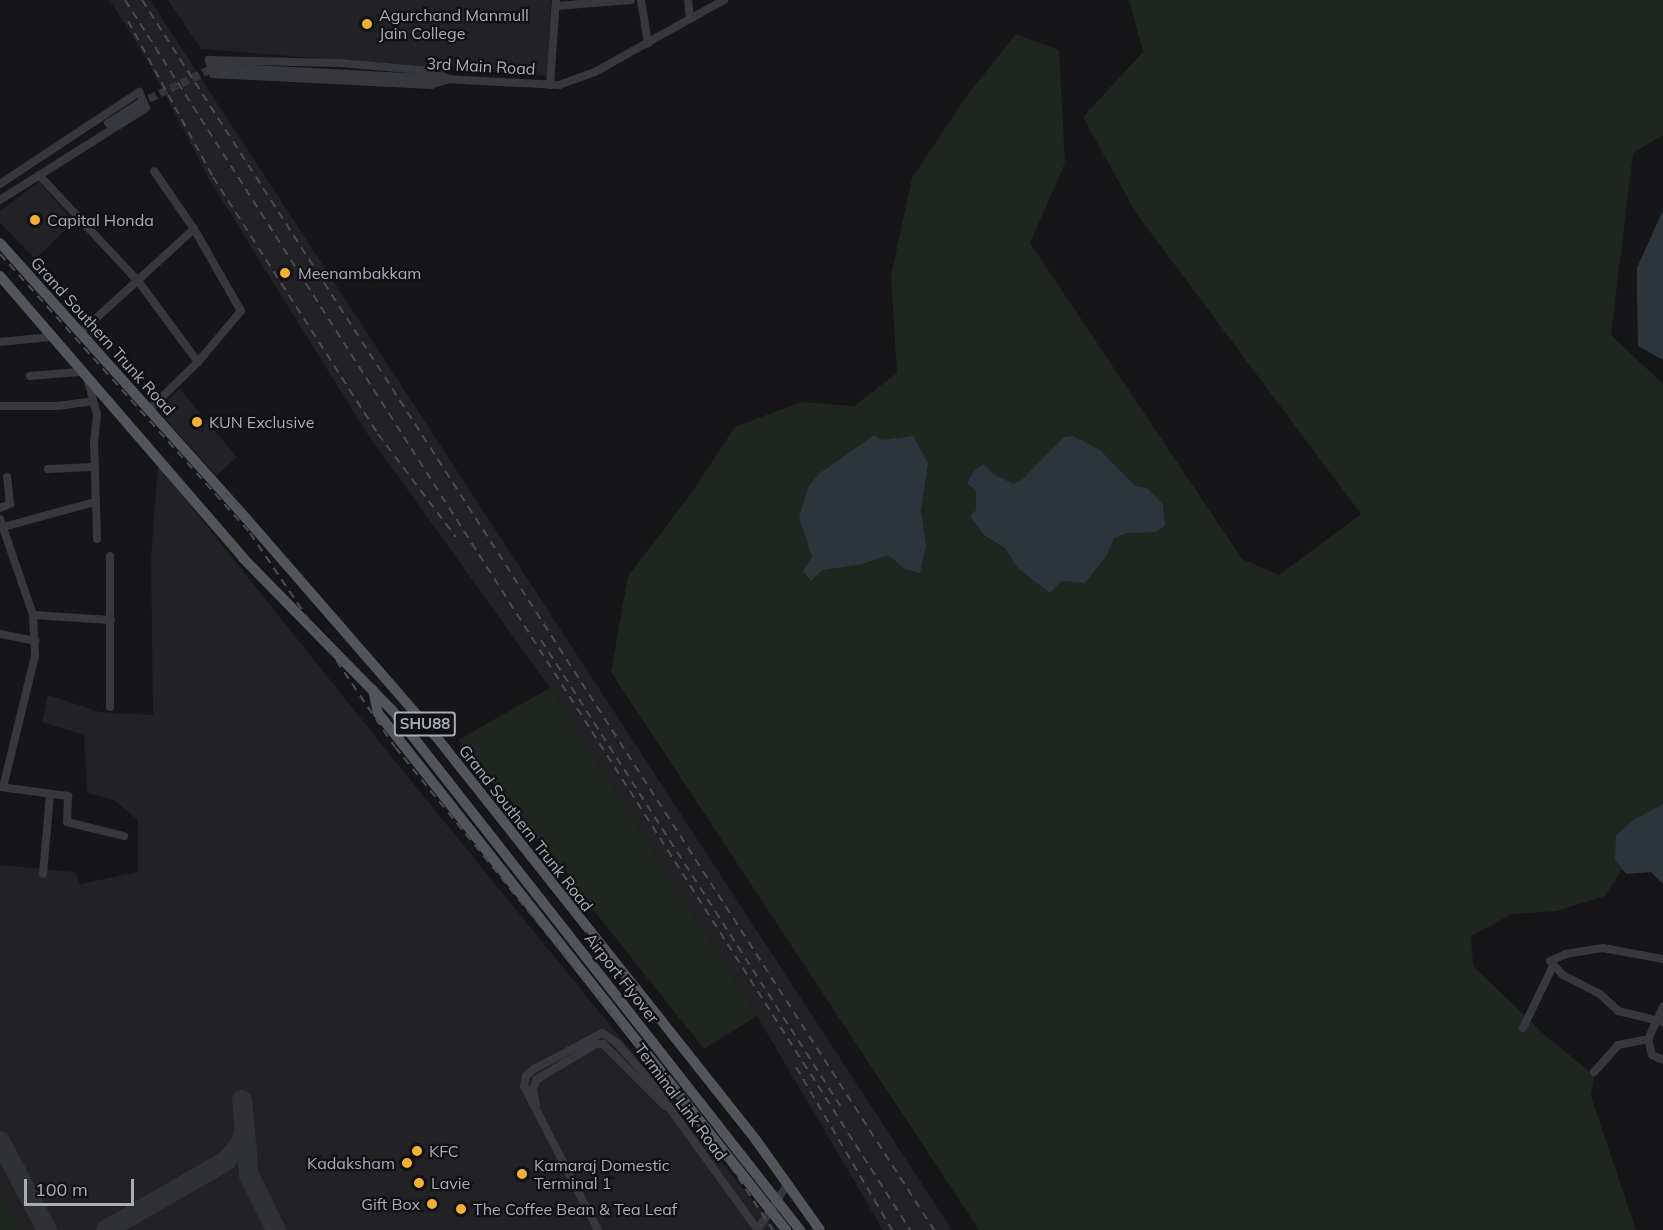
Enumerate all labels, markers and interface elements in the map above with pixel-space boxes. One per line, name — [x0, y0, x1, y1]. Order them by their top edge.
place label: Agurchand Manmull Jain College — [379, 5, 529, 43]
marker: Agurchand Manmull Jain College — [360, 17, 374, 31]
street label: 3rd Main Road — [426, 54, 536, 78]
place label: Capital Honda — [47, 210, 154, 230]
marker: Capital Honda — [28, 213, 42, 227]
street label: Grand Southern Trunk Road — [27, 253, 179, 419]
place label: Meenambakkam — [298, 263, 421, 283]
marker: Meenambakkam — [276, 264, 294, 282]
place label: KUN Exclusive — [209, 412, 314, 432]
marker: KUN Exclusive — [190, 415, 204, 429]
road number: SHU88 — [394, 712, 456, 736]
street label: Grand Southern Trunk Road — [455, 741, 597, 915]
street label: Airport Flyover — [581, 929, 663, 1027]
street label: Terminal Link Road — [631, 1040, 731, 1164]
place label: KFC — [429, 1141, 459, 1161]
marker: KFC — [410, 1144, 424, 1158]
place label: Kadaksham — [307, 1153, 395, 1173]
place label: Kamaraj Domestic Terminal 1 — [534, 1155, 670, 1193]
marker: Kadaksham — [400, 1156, 414, 1170]
scale bar — [27, 1167, 136, 1205]
marker: Kamaraj Domestic Terminal 1 — [515, 1167, 529, 1181]
place label: Lavie — [431, 1173, 470, 1193]
marker: Lavie — [412, 1176, 426, 1190]
text: 100 m — [35, 1178, 88, 1201]
place label: Gift Box — [361, 1194, 420, 1214]
marker: Gift Box — [425, 1197, 439, 1211]
place label: The Coffee Bean & Tea Leaf — [473, 1199, 677, 1219]
marker: The Coffee Bean & Tea Leaf — [454, 1202, 468, 1216]

